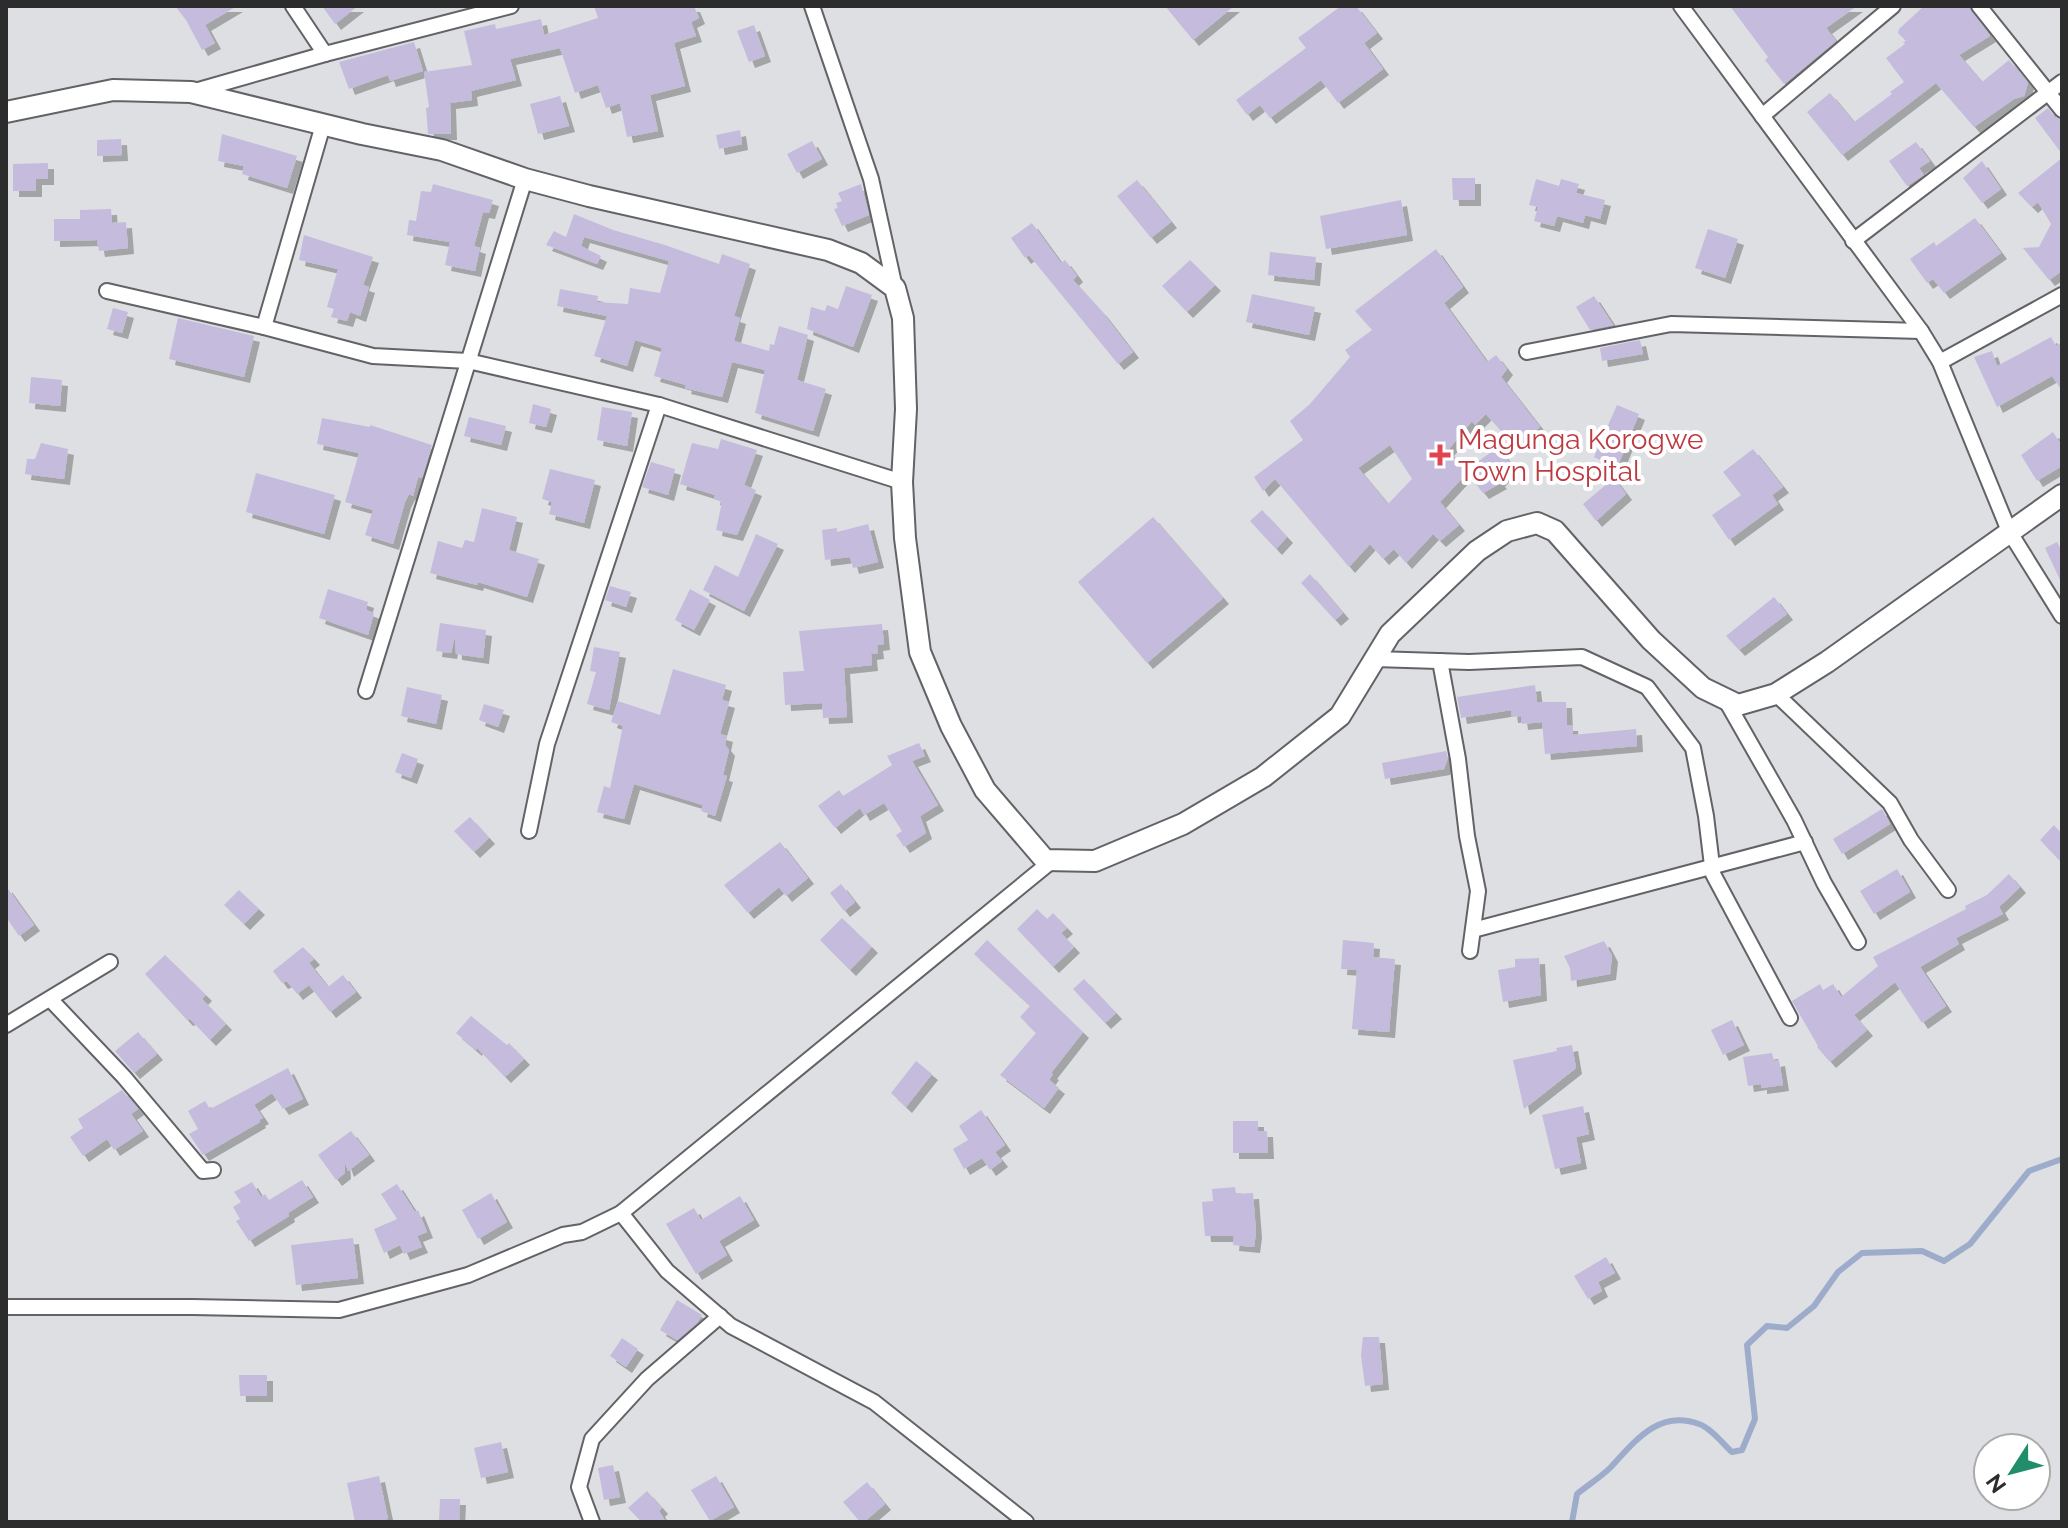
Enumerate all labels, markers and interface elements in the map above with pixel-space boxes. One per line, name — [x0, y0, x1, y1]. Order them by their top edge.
place label: Magunga Korogwe Town Hospital — [1458, 423, 1703, 488]
marker: Magunga Korogwe Town Hospital — [1429, 444, 1451, 466]
north arrow — [1972, 1432, 2052, 1512]
text: N — [1980, 1469, 2011, 1498]

